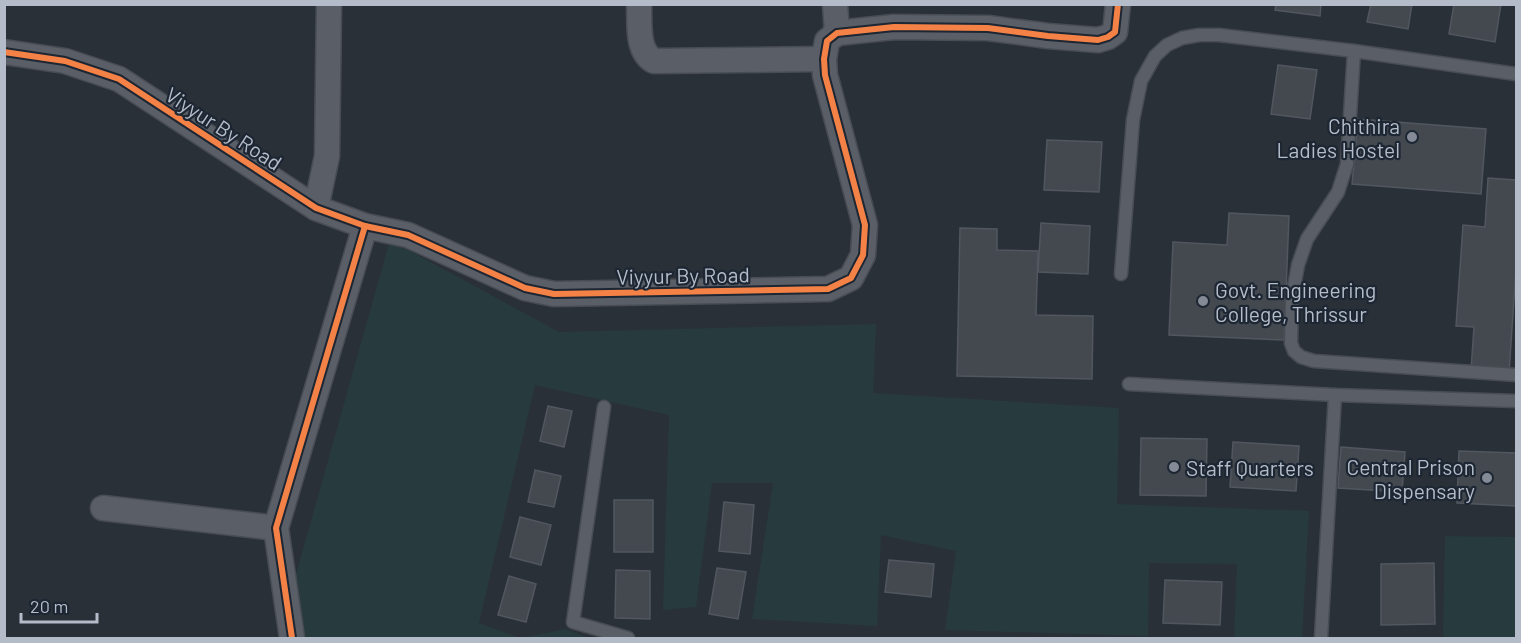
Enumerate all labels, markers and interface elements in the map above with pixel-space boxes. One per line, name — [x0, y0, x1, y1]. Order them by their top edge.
street label: Viyyur By Road — [161, 81, 287, 175]
place label: Chithira Ladies Hostel — [1277, 113, 1400, 162]
marker: Chithira Ladies Hostel — [1405, 130, 1419, 144]
street label: Viyyur By Road — [616, 261, 750, 289]
place label: Govt. Engineering College, Thrissur — [1215, 277, 1376, 326]
marker: Govt. Engineering College, Thrissur — [1196, 294, 1210, 308]
place label: Central Prison Dispensary — [1346, 454, 1475, 503]
place label: Staff Quarters — [1186, 455, 1314, 480]
marker: Staff Quarters — [1167, 460, 1181, 474]
marker: Central Prison Dispensary — [1480, 471, 1494, 485]
scale bar — [21, 586, 98, 624]
text: 20 m — [30, 595, 68, 617]

